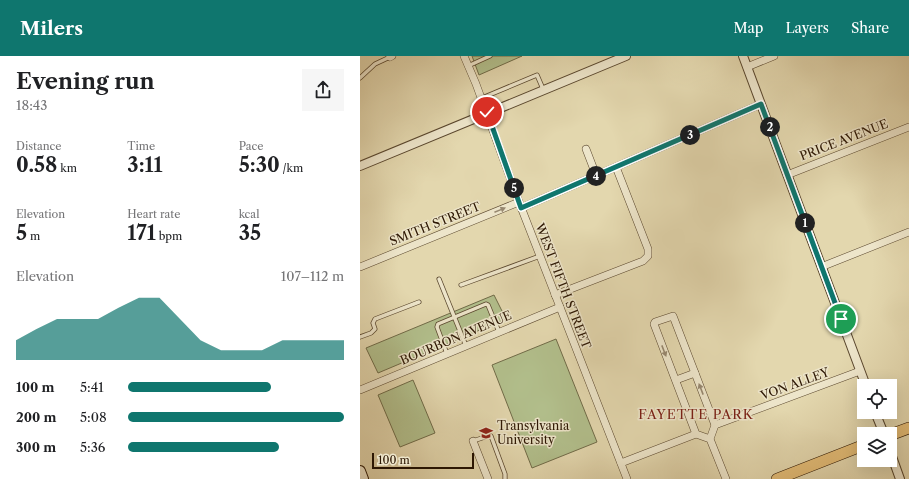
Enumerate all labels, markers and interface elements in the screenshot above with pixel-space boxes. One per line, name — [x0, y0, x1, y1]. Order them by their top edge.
text: Milers — [20, 17, 83, 40]
text: Map — [733, 19, 763, 37]
text: Layers — [785, 19, 829, 37]
text: Share — [851, 19, 889, 37]
text: Evening run — [16, 68, 155, 95]
button: share — [302, 69, 344, 111]
pin — [470, 95, 504, 129]
text: 18:43 — [16, 97, 48, 113]
icon: check — [476, 101, 498, 123]
street label: PRICE AVENUE — [797, 116, 890, 163]
pin: 2 — [760, 117, 780, 137]
text: 2 — [767, 120, 773, 134]
pin: 3 — [680, 125, 700, 145]
text: 3 — [687, 128, 693, 142]
text: Distance — [16, 139, 62, 153]
text: Time — [127, 139, 155, 153]
text: Pace — [239, 139, 264, 153]
text: 0.58 — [16, 153, 57, 177]
text: 3:11 — [127, 153, 163, 177]
text: 5:30 — [239, 153, 280, 177]
text: km — [57, 161, 77, 175]
text: /km — [280, 161, 303, 175]
pin: 4 — [586, 166, 606, 186]
text: 4 — [593, 169, 599, 183]
pin: 5 — [504, 178, 524, 198]
text: 5 — [511, 181, 517, 195]
street label: SMITH STREET — [387, 198, 482, 249]
one-way arrow — [494, 206, 506, 212]
text: Elevation — [16, 207, 65, 221]
text: Heart rate — [127, 207, 180, 221]
text: kcal — [239, 207, 259, 221]
pin: 1 — [795, 213, 815, 233]
text: 1 — [803, 216, 807, 230]
street label: WEST FIFTH STREET — [532, 220, 594, 351]
text: 5 — [16, 221, 27, 245]
text: 171 — [127, 221, 156, 245]
text: 35 — [239, 221, 261, 245]
text: m — [27, 229, 40, 243]
text: bpm — [156, 229, 182, 243]
text: Elevation — [16, 268, 74, 284]
text: 107–112 m — [281, 268, 344, 284]
pin — [824, 302, 858, 336]
street label: BOURBON AVENUE — [398, 307, 514, 368]
icon: arrive — [830, 308, 852, 330]
one-way arrow — [662, 346, 668, 358]
street label: VON ALLEY — [757, 364, 832, 403]
text: 100 m — [16, 379, 55, 395]
text: 5:41 — [80, 379, 104, 395]
map controls — [857, 379, 897, 467]
button: locate — [857, 379, 897, 419]
one-way arrow — [698, 383, 704, 395]
district label: FAYETTE PARK — [638, 406, 754, 422]
text: 200 m — [16, 409, 56, 425]
text: 5:08 — [80, 409, 107, 425]
place label: Transylvania University — [497, 418, 570, 447]
school or university icon: Transylvania University — [478, 425, 494, 441]
button: layers — [857, 427, 897, 467]
text: 300 m — [16, 439, 56, 455]
text: 5:36 — [80, 439, 105, 455]
scale bar — [372, 451, 474, 470]
text: 100 m — [378, 453, 410, 467]

